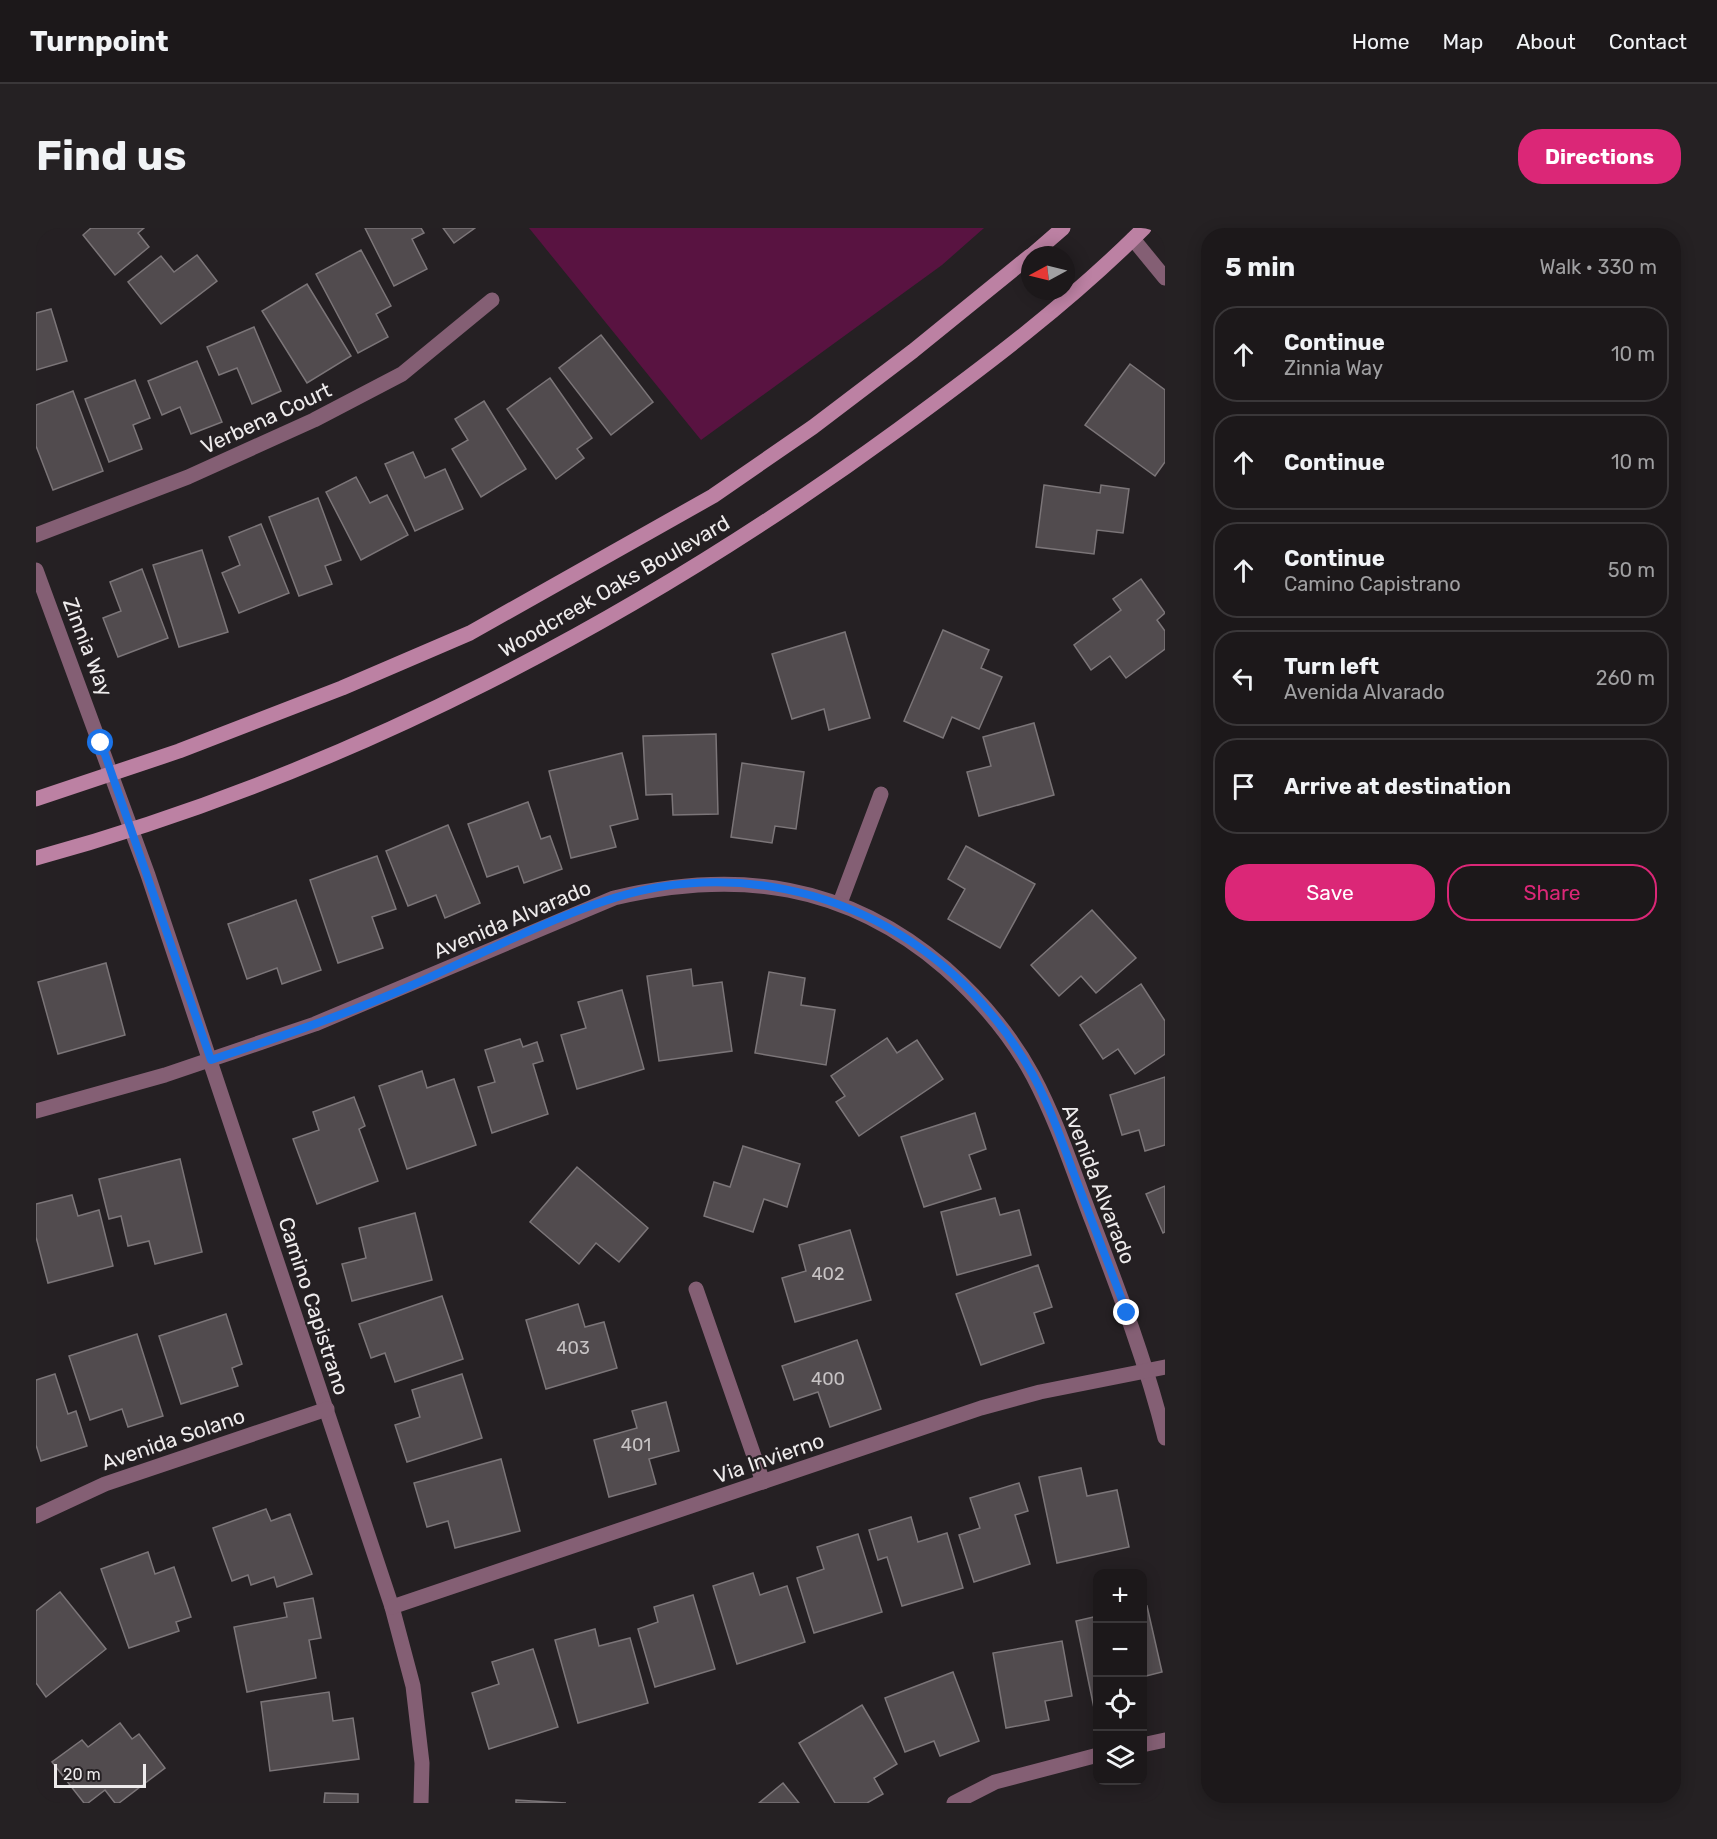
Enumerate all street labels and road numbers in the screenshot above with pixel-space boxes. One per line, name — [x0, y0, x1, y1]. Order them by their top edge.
street label: Verbena Court — [197, 377, 335, 459]
street label: Woodcreek Oaks Boulevard — [494, 510, 734, 662]
street label: Zinnia Way — [58, 594, 118, 700]
street label: Avenida Alvarado — [429, 875, 595, 963]
street label: Avenida Alvarado — [1057, 1101, 1141, 1267]
street label: Camino Capistrano — [273, 1214, 355, 1398]
street label: Avenida Solano — [98, 1403, 248, 1475]
street label: Via Invierno — [711, 1427, 827, 1489]

